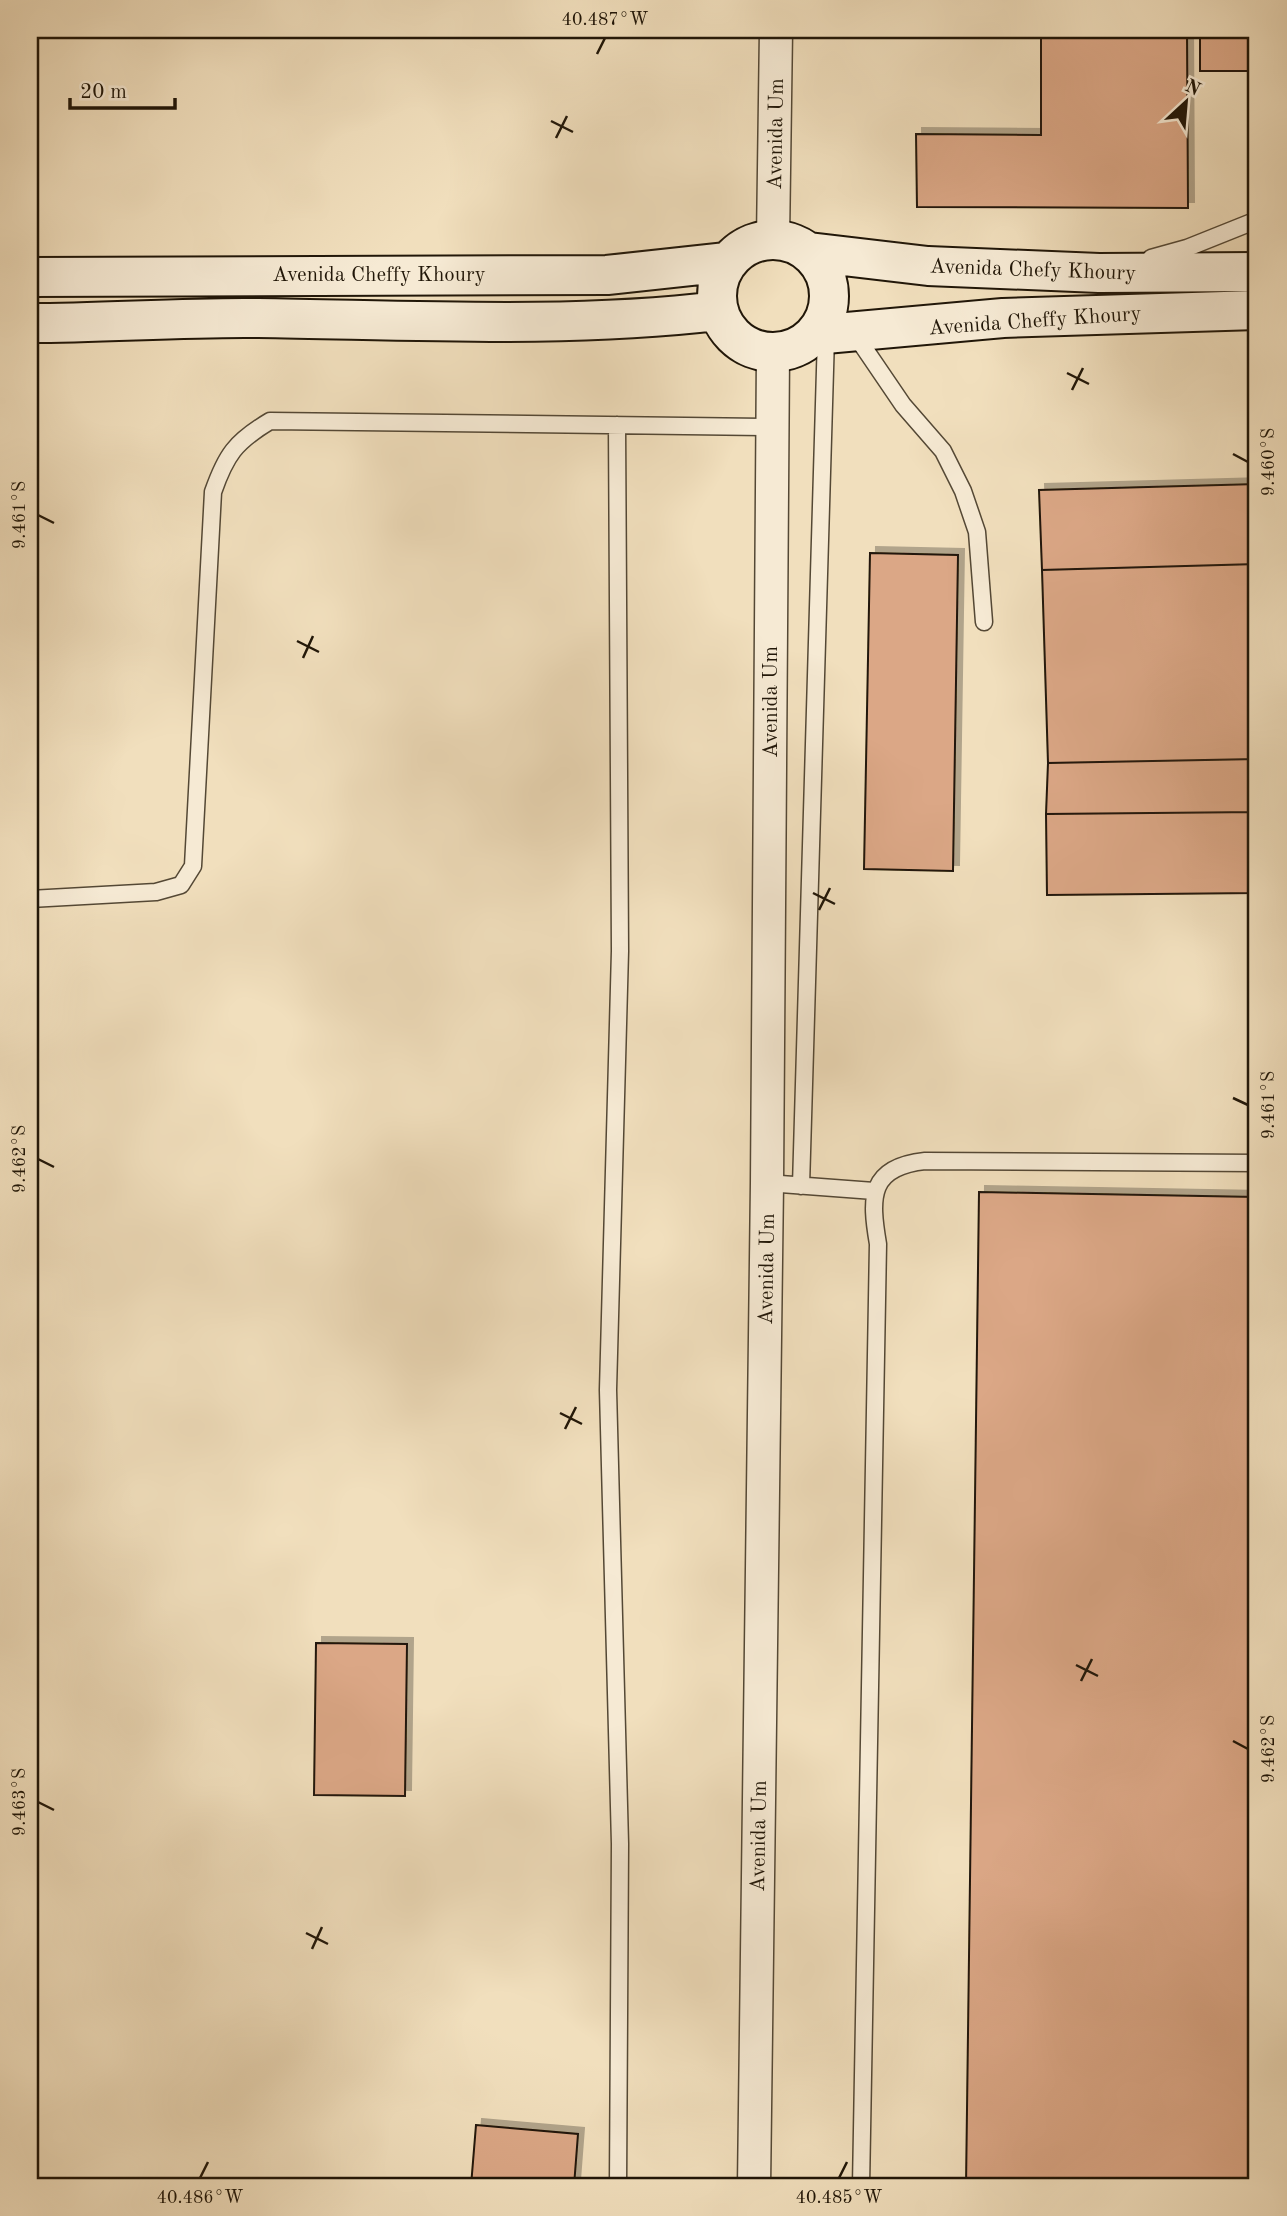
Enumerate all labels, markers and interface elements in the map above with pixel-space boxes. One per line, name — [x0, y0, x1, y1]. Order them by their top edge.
text: 40.487°W — [562, 11, 648, 29]
scale bar — [70, 66, 175, 110]
north arrow — [1150, 66, 1220, 136]
text: N — [1182, 77, 1203, 101]
street label: Avenida Um — [765, 78, 788, 190]
text: 20 m — [80, 82, 127, 103]
street label: Avenida Chefy Khoury — [929, 256, 1136, 285]
street label: Avenida Cheffy Khoury — [272, 265, 486, 286]
street label: Avenida Cheffy Khoury — [928, 304, 1142, 339]
text: 9.460°S — [1260, 428, 1278, 496]
text: 9.461°S — [11, 481, 29, 549]
street label: Avenida Um — [761, 646, 782, 758]
text: 9.461°S — [1260, 1071, 1278, 1139]
text: 9.462°S — [11, 1125, 29, 1193]
street label: Avenida Um — [756, 1213, 779, 1325]
text: 9.462°S — [1260, 1715, 1278, 1783]
text: 9.463°S — [11, 1768, 29, 1836]
street label: Avenida Um — [748, 1780, 771, 1892]
text: 40.486°W — [157, 2189, 243, 2207]
text: 40.485°W — [796, 2189, 882, 2207]

